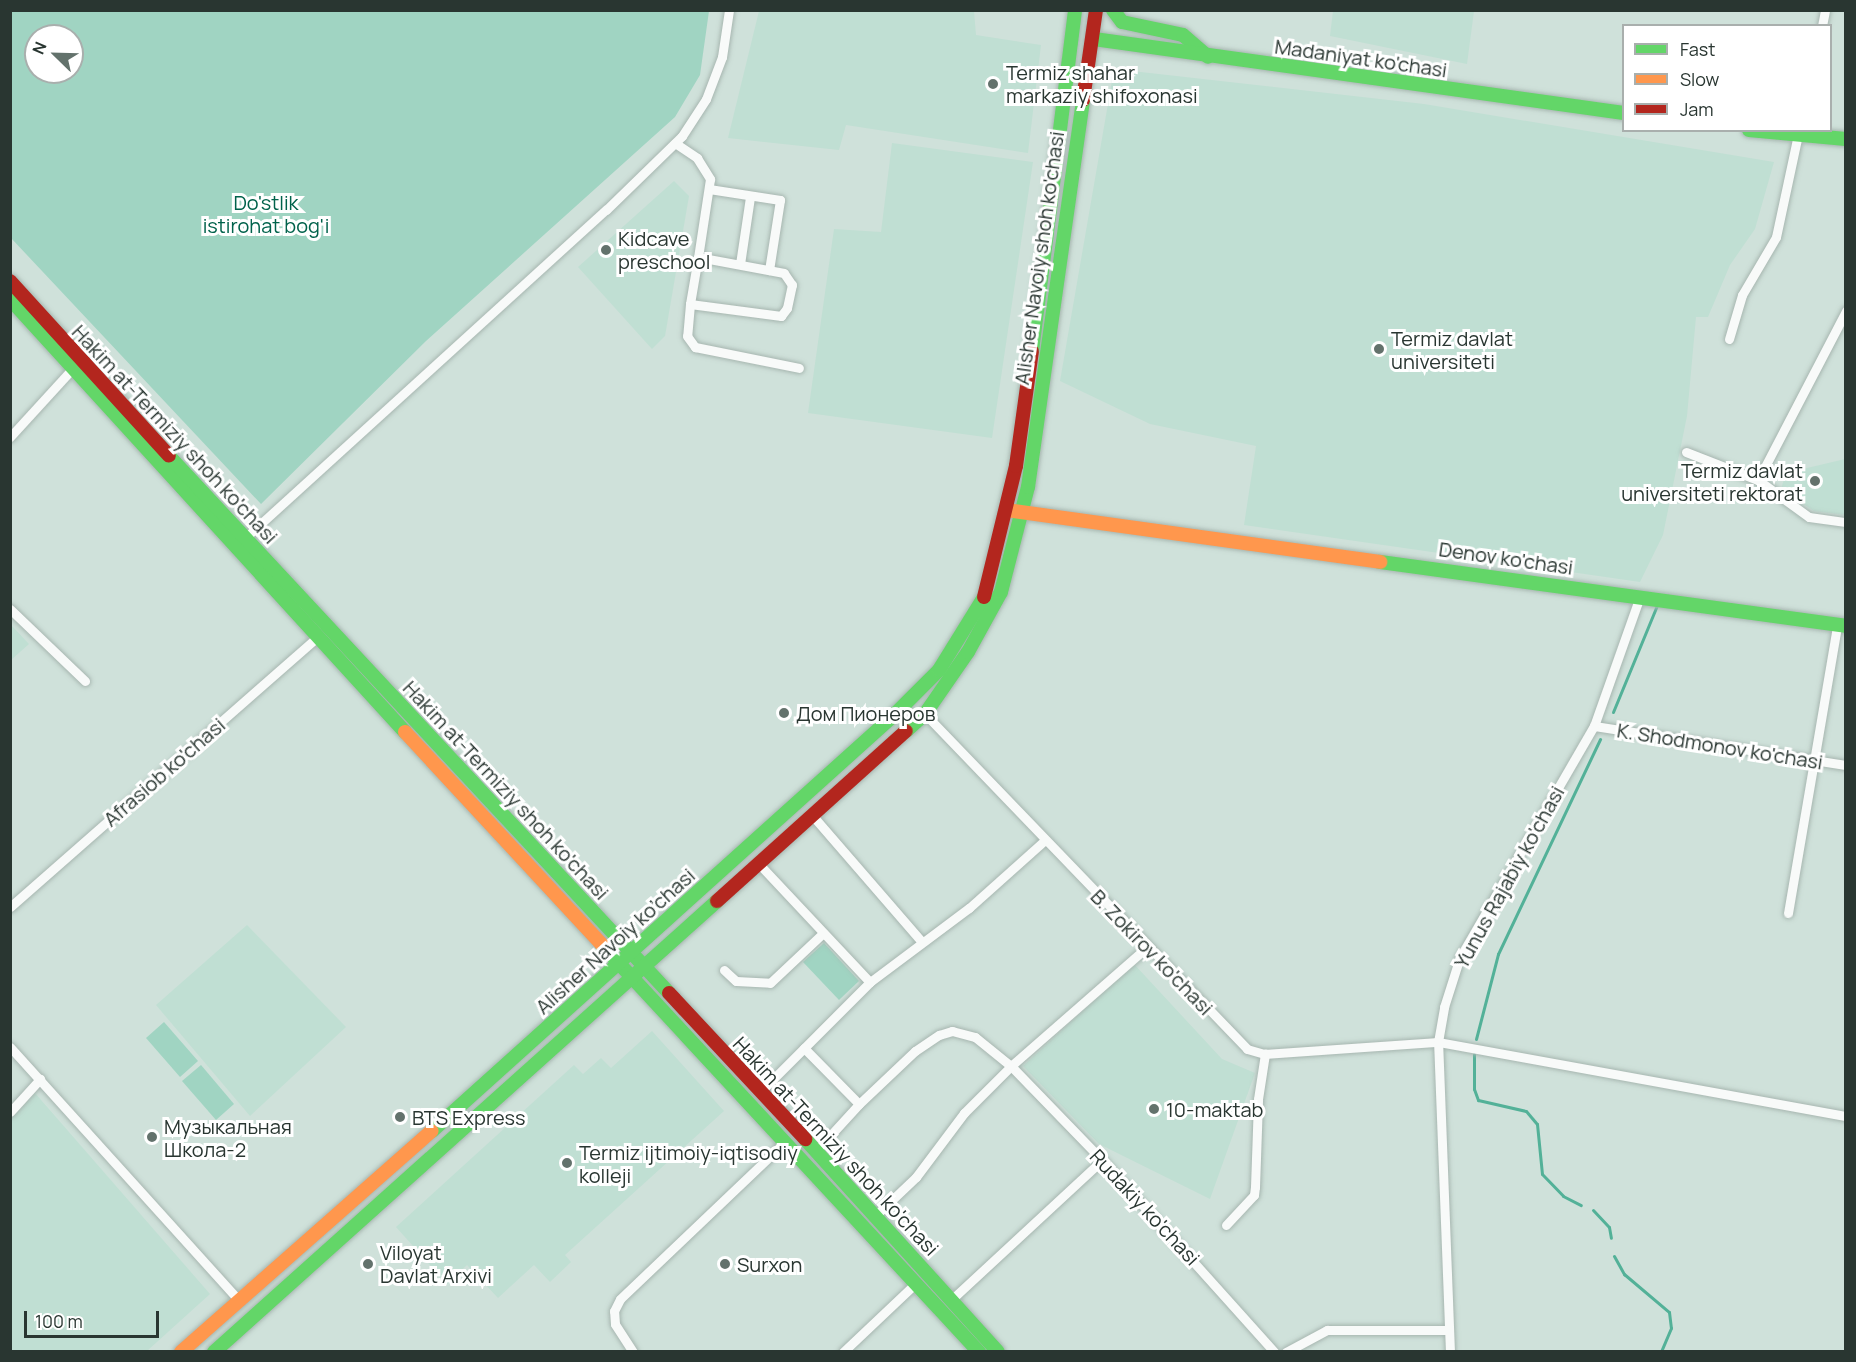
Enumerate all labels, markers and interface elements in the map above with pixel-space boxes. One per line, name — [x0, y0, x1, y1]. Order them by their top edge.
north arrow — [24, 24, 84, 84]
legend — [1622, 24, 1832, 132]
street label: Madaniyat ko'chasi — [1273, 34, 1449, 82]
text: Fast — [1680, 37, 1715, 61]
text: N — [27, 38, 52, 57]
place label: Termiz shahar markaziy shifoxonasi — [1006, 60, 1198, 107]
text: Slow — [1680, 67, 1719, 91]
marker: Termiz shahar markaziy shifoxonasi — [984, 75, 1002, 93]
text: Jam — [1680, 97, 1714, 121]
street label: Alisher Navoiy shoh ko'chasi — [1009, 130, 1069, 386]
park label: Do'stlik istirohat bog'i — [203, 191, 329, 238]
place label: Kidcave preschool — [618, 226, 710, 273]
marker: Kidcave preschool — [599, 243, 613, 257]
street label: Hakim at-Termiziy shoh ko'chasi — [67, 320, 283, 548]
place label: Termiz davlat universiteti — [1391, 326, 1513, 373]
marker: Termiz davlat universiteti — [1372, 342, 1386, 356]
place label: Termiz davlat universiteti rektorat — [1621, 458, 1803, 505]
marker: Termiz davlat universiteti rektorat — [1808, 474, 1822, 488]
street label: Denov ko'chasi — [1437, 537, 1575, 579]
street label: Hakim at-Termiziy shoh ko'chasi — [398, 676, 614, 904]
place label: Дом Пионеров — [796, 701, 935, 725]
marker: Дом Пионеров — [777, 706, 791, 720]
street label: Afrasiob ko'chasi — [98, 713, 230, 831]
street label: K. Shodmonov ko'chasi — [1615, 718, 1825, 774]
street label: Yunus Rajabiy ko'chasi — [1449, 782, 1569, 972]
street label: Alisher Navoiy ko’chasi — [530, 863, 700, 1019]
street label: B. Zokirov ko'chasi — [1086, 884, 1218, 1020]
street label: Hakim at-Termiziy shoh ko'chasi — [728, 1032, 944, 1260]
place label: 10-maktab — [1166, 1097, 1263, 1121]
marker: 10-maktab — [1147, 1102, 1161, 1116]
place label: BTS Express — [412, 1105, 526, 1129]
marker: BTS Express — [393, 1110, 407, 1124]
place label: Музыкальная Школа-2 — [164, 1114, 292, 1161]
marker: Музыкальная Школа-2 — [145, 1130, 159, 1144]
place label: Termiz ijtimoiy-iqtisodiy kolleji — [579, 1140, 798, 1187]
street label: Rudakiy ko'chasi — [1085, 1144, 1205, 1270]
marker: Termiz ijtimoiy-iqtisodiy kolleji — [560, 1156, 574, 1170]
place label: Viloyat Davlat Arxivi — [380, 1240, 492, 1287]
place label: Surxon — [737, 1252, 802, 1276]
marker: Viloyat Davlat Arxivi — [361, 1257, 375, 1271]
marker: Surxon — [718, 1257, 732, 1271]
scale bar — [27, 1299, 162, 1337]
text: 100 m — [35, 1309, 83, 1333]

